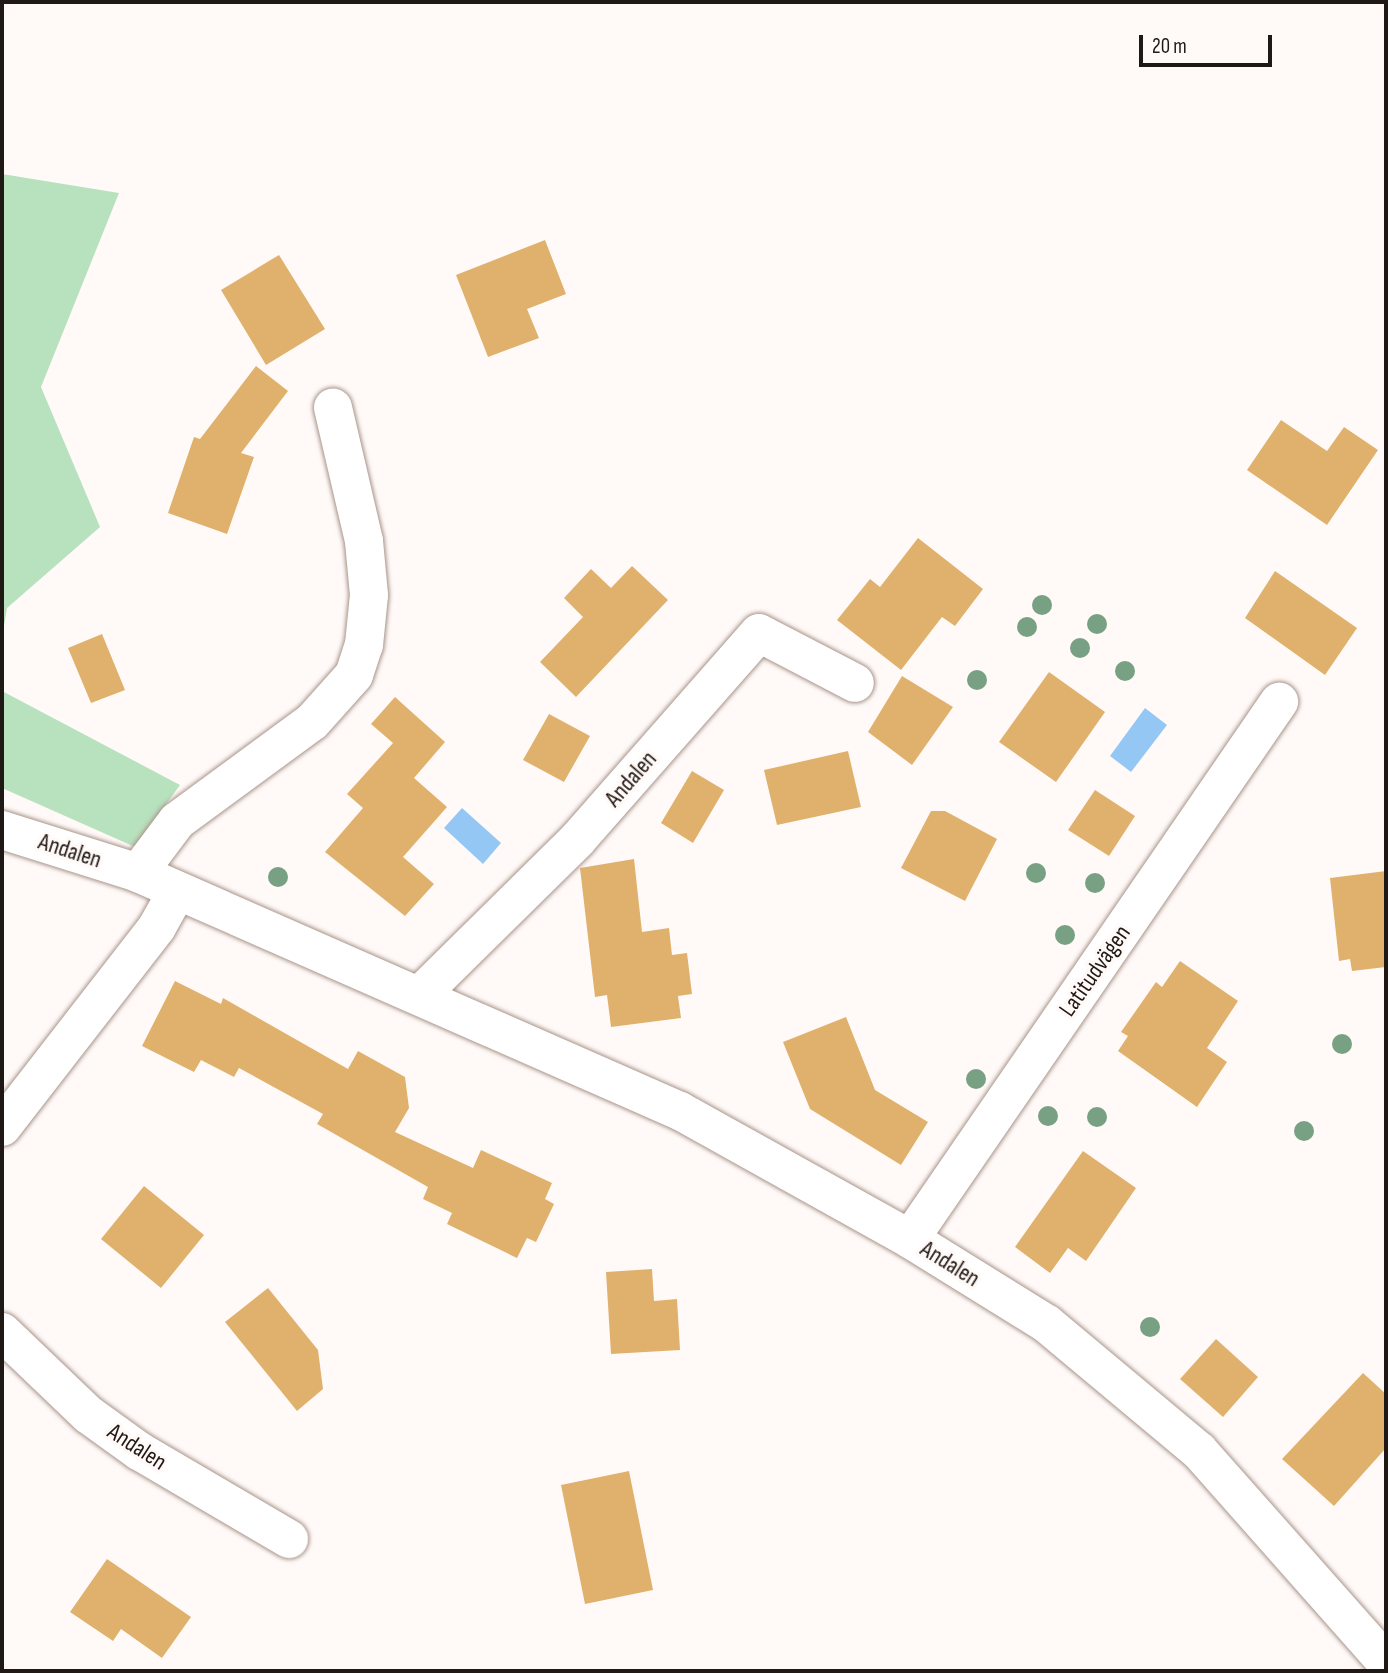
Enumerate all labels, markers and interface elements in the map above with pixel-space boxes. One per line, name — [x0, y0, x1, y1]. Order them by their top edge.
scale bar — [1143, 21, 1276, 65]
text: 20 m — [1152, 34, 1187, 59]
street label: Andalen — [599, 745, 663, 813]
street label: Andalen — [35, 827, 105, 875]
street label: Latitudvägen — [1053, 920, 1137, 1022]
street label: Andalen — [915, 1235, 985, 1293]
street label: Andalen — [102, 1417, 172, 1477]

